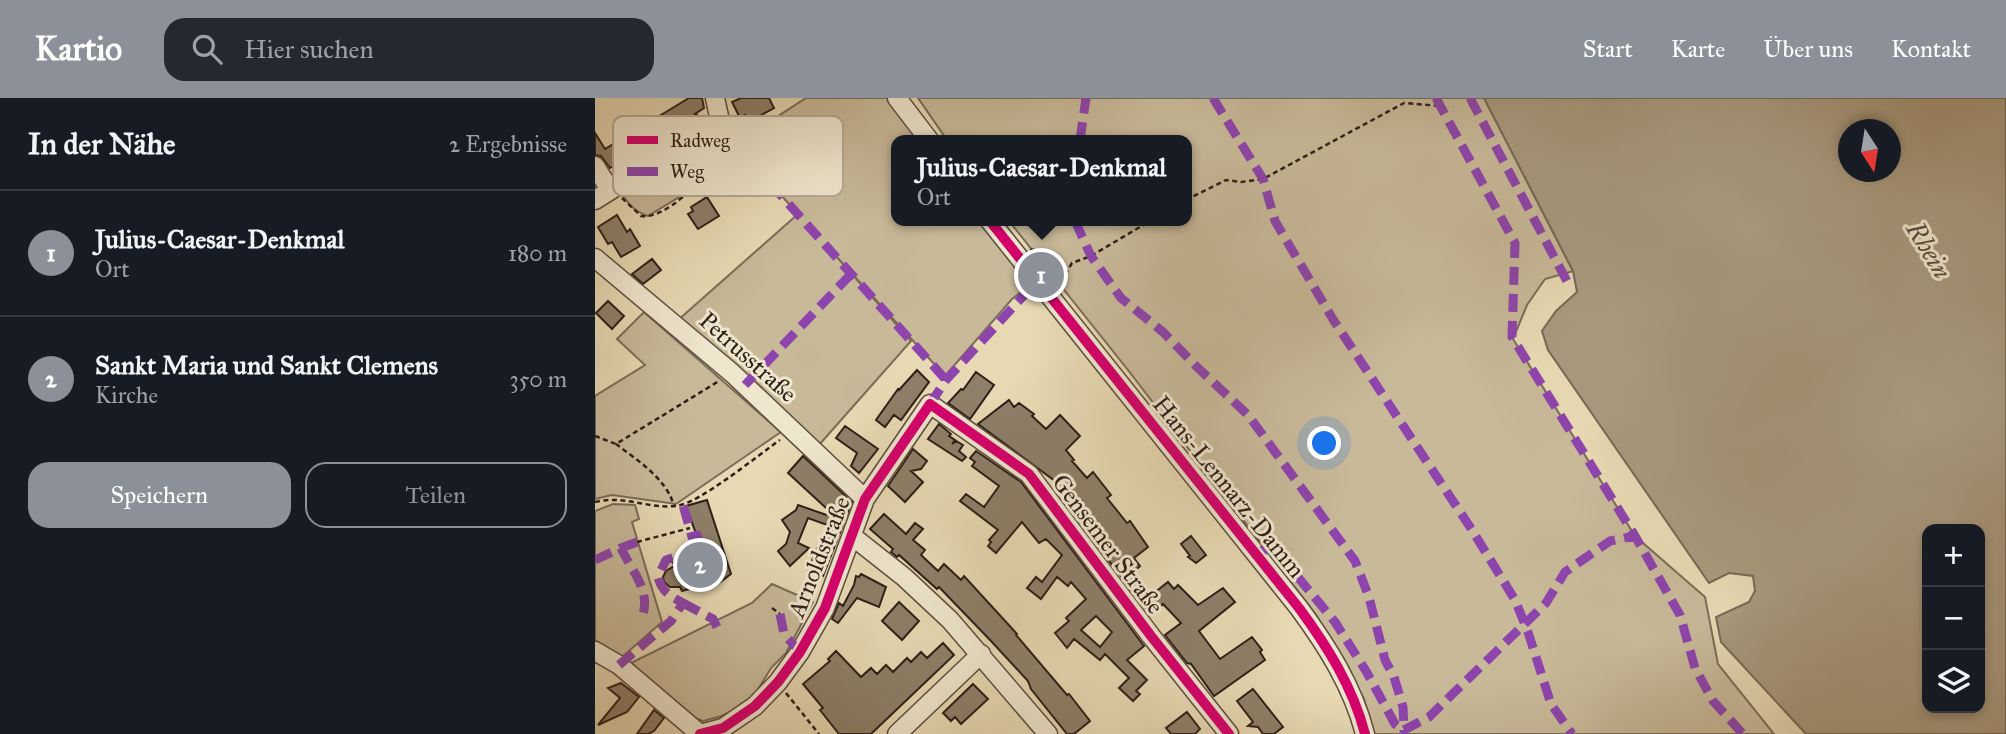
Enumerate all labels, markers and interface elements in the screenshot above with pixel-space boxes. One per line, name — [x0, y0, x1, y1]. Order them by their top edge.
search box — [164, 18, 654, 81]
text: Kartio — [35, 29, 122, 69]
icon: search — [188, 30, 226, 68]
text: Hier suchen — [244, 33, 373, 65]
text: Start — [1583, 34, 1633, 64]
text: Karte — [1671, 34, 1725, 64]
text: Über uns — [1763, 34, 1853, 64]
text: Kontakt — [1891, 34, 1971, 64]
legend — [613, 116, 843, 196]
north arrow — [1838, 119, 1901, 182]
text: In der Nähe — [28, 126, 176, 162]
text: Radweg — [670, 129, 730, 153]
text: 2 Ergebnisse — [449, 130, 567, 158]
popup — [891, 135, 1192, 226]
text: Julius-Caesar-Denkmal — [917, 151, 1166, 183]
text: Weg — [670, 160, 704, 184]
text: Ort — [917, 183, 951, 211]
water label: Rhein — [1899, 215, 1959, 285]
text: Julius-Caesar-Denkmal — [95, 223, 345, 255]
text: 1 — [46, 239, 56, 267]
text: 180 m — [508, 239, 567, 267]
pin: 1 — [1018, 249, 1064, 301]
text: Ort — [95, 255, 129, 283]
street label: Petrusstraße — [693, 305, 803, 409]
text: Sankt Maria und Sankt Clemens — [95, 349, 438, 381]
text: 2 — [45, 365, 57, 393]
text: 350 m — [509, 365, 567, 393]
text: Kirche — [95, 381, 158, 409]
street label: Hans-Lennarz-Damm — [1146, 390, 1312, 584]
your location — [1307, 426, 1341, 460]
button: Speichern — [28, 462, 291, 528]
button: Teilen — [305, 462, 567, 528]
street label: Gensemer Straße — [1046, 468, 1170, 620]
street label: Arnoldstraße — [781, 492, 857, 623]
map controls — [1922, 524, 1985, 713]
button: + — [1922, 524, 1985, 587]
pin: 2 — [677, 539, 723, 591]
button: − — [1922, 587, 1985, 650]
button: layers — [1922, 650, 1985, 713]

